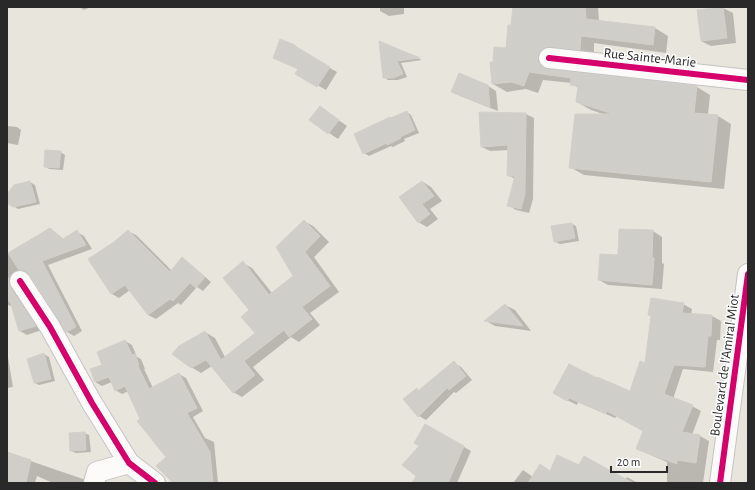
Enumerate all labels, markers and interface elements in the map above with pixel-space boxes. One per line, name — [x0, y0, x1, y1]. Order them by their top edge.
street label: Rue Sainte-Marie — [603, 46, 697, 70]
street label: Boulevard de l'Amiral Miot — [708, 293, 742, 437]
scale bar — [611, 448, 667, 474]
text: 20 m — [617, 456, 640, 468]

